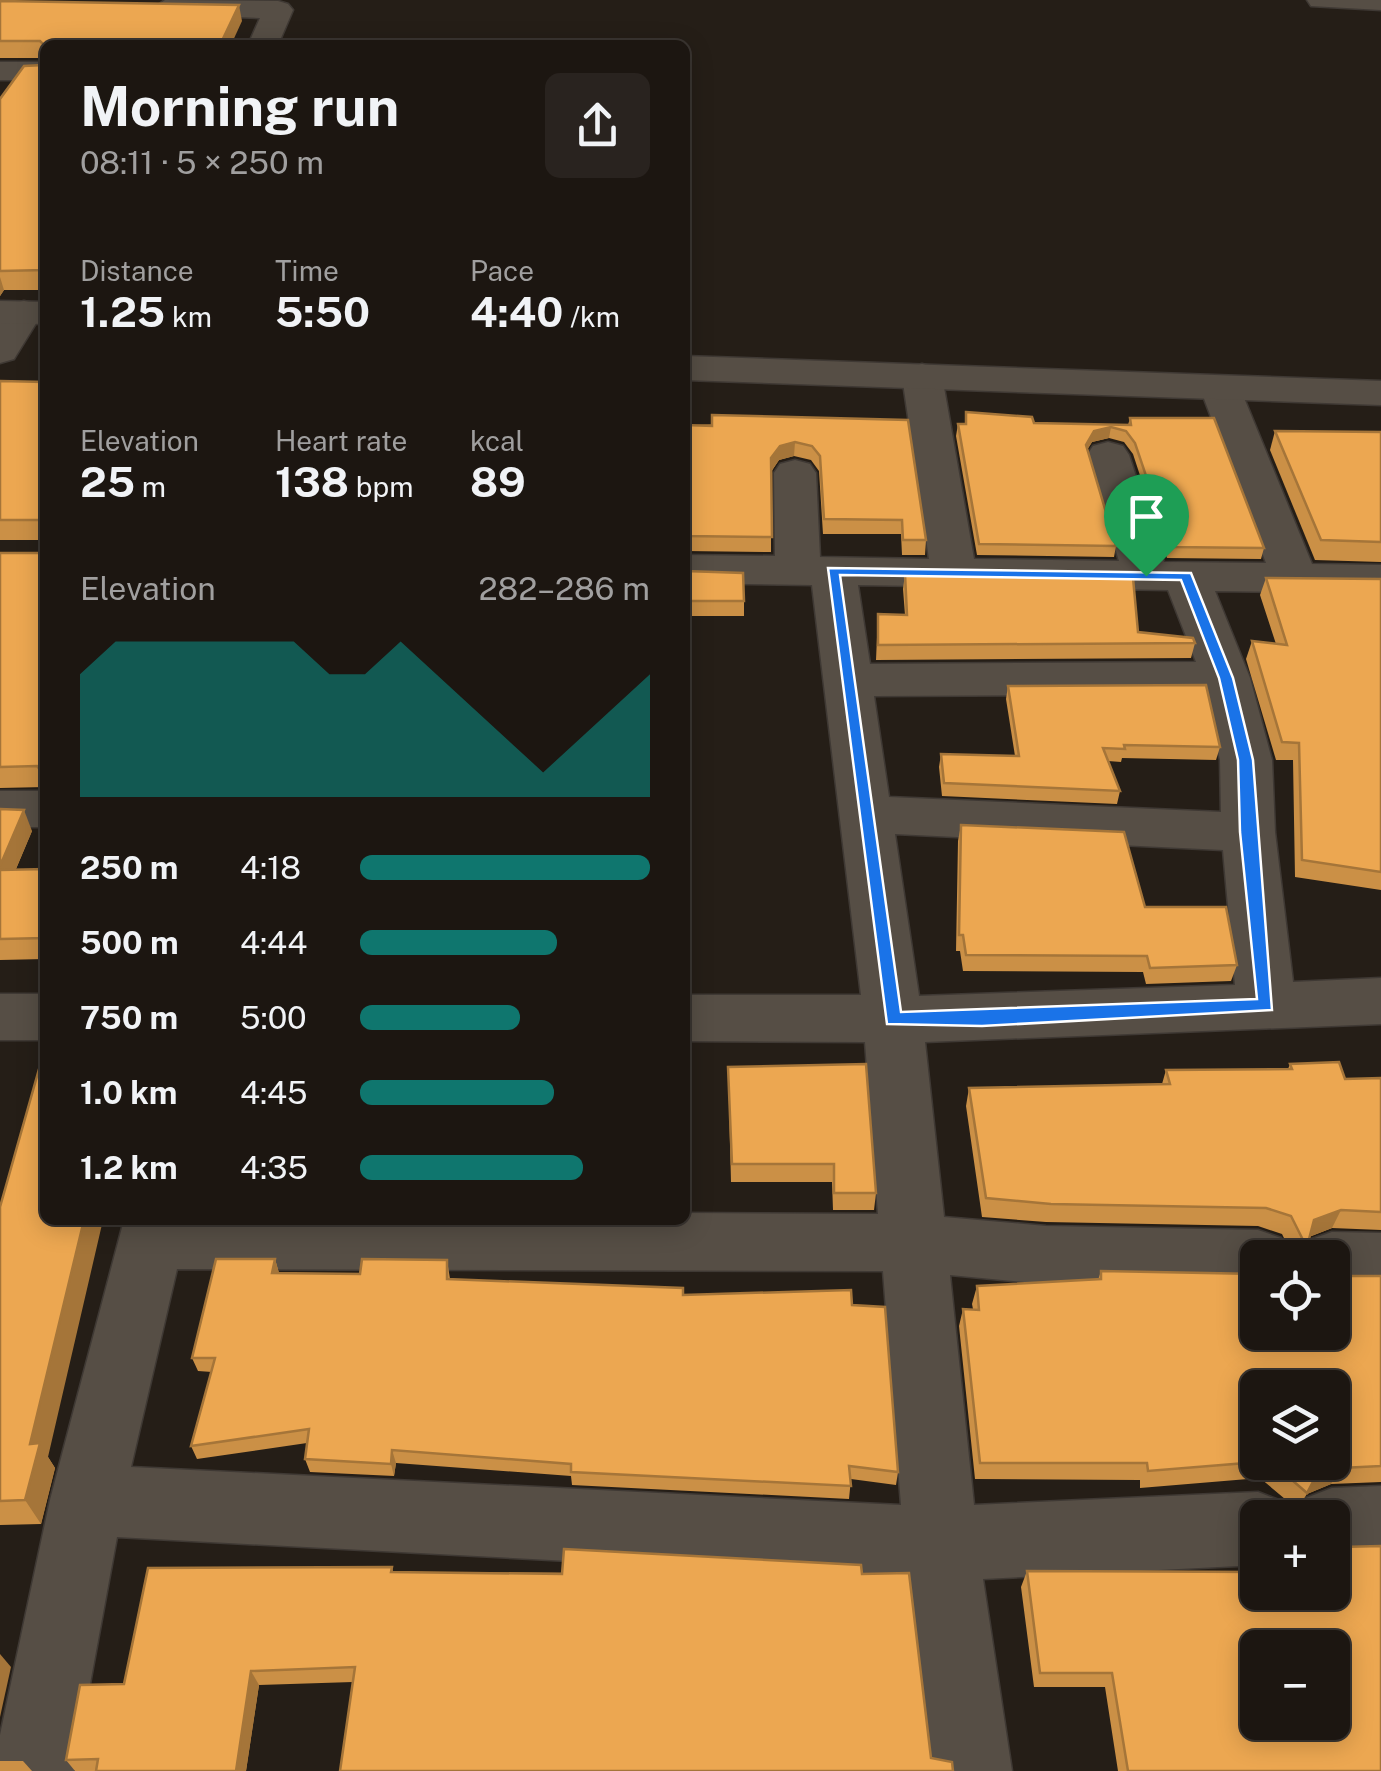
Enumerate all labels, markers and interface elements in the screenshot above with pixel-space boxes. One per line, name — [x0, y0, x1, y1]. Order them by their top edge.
button: share — [545, 73, 650, 178]
text: Morning run — [80, 74, 399, 138]
text: 08:11 · 5 × 250 m — [80, 144, 324, 181]
text: Distance — [80, 254, 194, 287]
text: Time — [275, 254, 339, 287]
text: Pace — [470, 254, 534, 287]
text: 1.25 — [80, 287, 165, 336]
text: 5:50 — [275, 287, 370, 336]
text: 4:40 — [470, 287, 563, 336]
text: km — [165, 300, 212, 333]
text: /km — [563, 300, 620, 333]
text: Elevation — [80, 424, 199, 457]
text: Heart rate — [275, 424, 407, 457]
text: kcal — [470, 424, 524, 457]
text: 25 — [80, 457, 135, 506]
text: 138 — [275, 457, 349, 506]
text: 89 — [470, 457, 526, 506]
text: m — [135, 470, 166, 503]
text: bpm — [349, 470, 413, 503]
pin — [1104, 474, 1189, 577]
icon: arrive — [1119, 489, 1174, 544]
text: Elevation — [80, 570, 216, 607]
text: 282–286 m — [478, 570, 650, 607]
text: 250 m — [80, 849, 178, 886]
text: 4:18 — [240, 849, 301, 886]
text: 500 m — [80, 924, 179, 961]
text: 4:44 — [240, 924, 307, 961]
text: 750 m — [80, 999, 178, 1036]
text: 5:00 — [240, 999, 307, 1036]
text: 1.0 km — [80, 1074, 177, 1111]
text: 4:45 — [240, 1074, 307, 1111]
text: 1.2 km — [80, 1149, 178, 1186]
text: 4:35 — [240, 1149, 308, 1186]
map controls — [1240, 1240, 1350, 1740]
button: locate — [1240, 1240, 1350, 1350]
button: layers — [1240, 1370, 1350, 1480]
button: + — [1240, 1500, 1350, 1610]
button: − — [1240, 1630, 1350, 1740]

